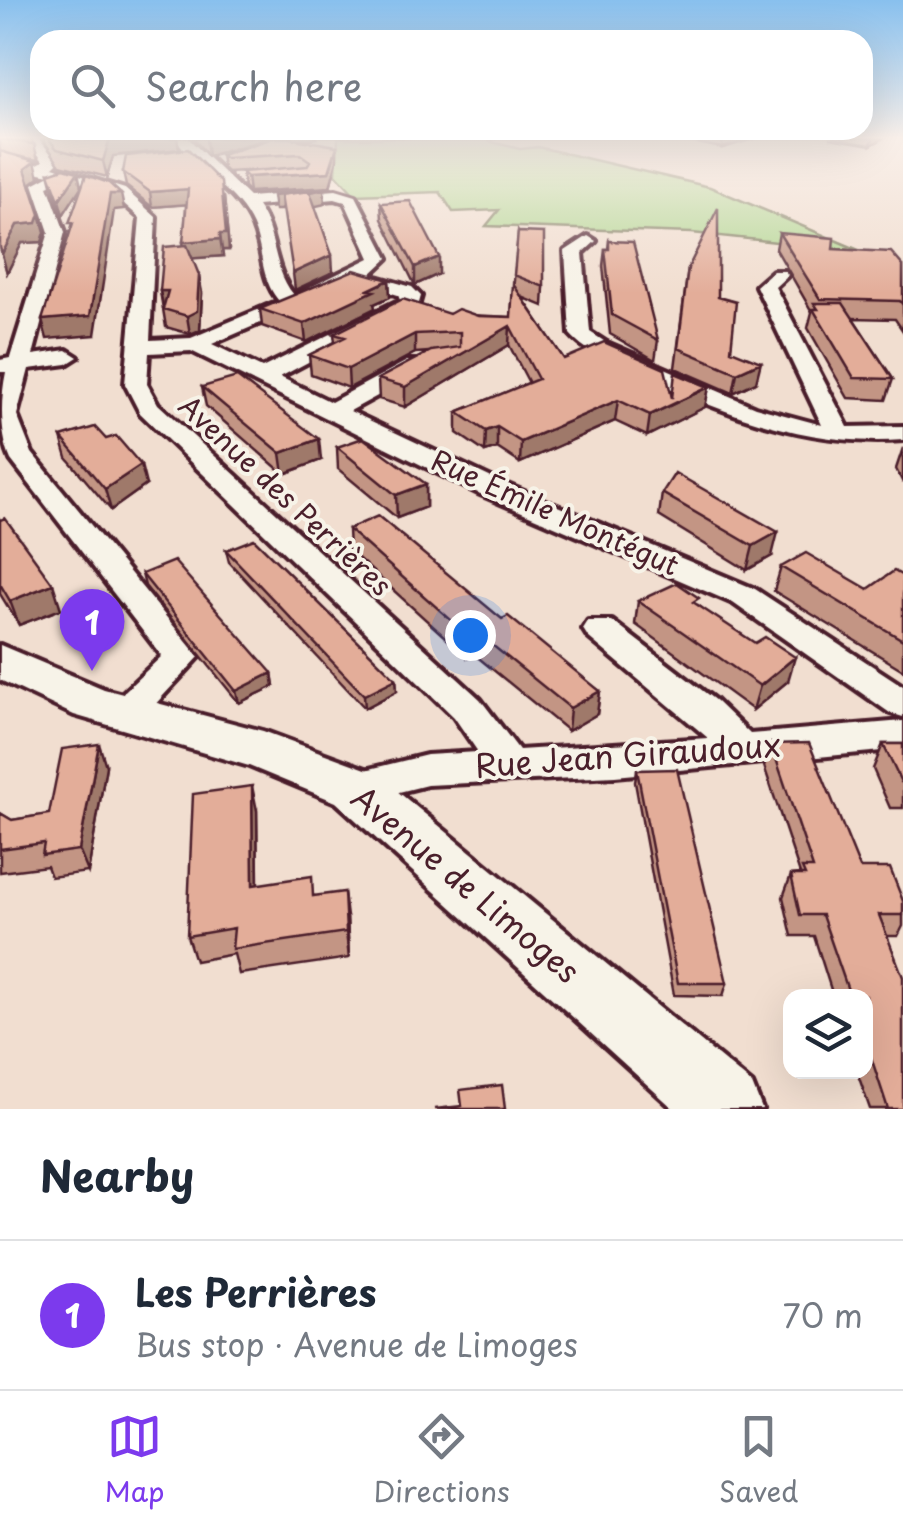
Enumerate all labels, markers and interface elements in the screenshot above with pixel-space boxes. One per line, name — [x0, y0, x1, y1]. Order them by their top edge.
search box — [30, 30, 873, 140]
text: Search here — [145, 57, 362, 114]
icon: search — [65, 58, 120, 113]
street label: Avenue des Perrières — [170, 384, 402, 605]
street label: Rue Émile Montégut — [425, 438, 686, 586]
pin: 1 — [59, 588, 124, 671]
your location — [445, 610, 496, 661]
street label: Rue Jean Giraudoux — [473, 719, 782, 789]
street label: Avenue de Limoges — [342, 773, 591, 993]
map controls — [783, 989, 873, 1079]
button: layers — [783, 989, 873, 1079]
text: Nearby — [40, 1143, 194, 1206]
text: Les Perrières — [135, 1263, 377, 1320]
text: 1 — [65, 1291, 80, 1339]
text: 70 m — [783, 1291, 863, 1339]
text: Bus stop · Avenue de Limoges — [135, 1320, 578, 1368]
tab: Map — [105, 1409, 164, 1512]
tab: Directions — [374, 1409, 510, 1512]
tab: Saved — [719, 1409, 798, 1512]

